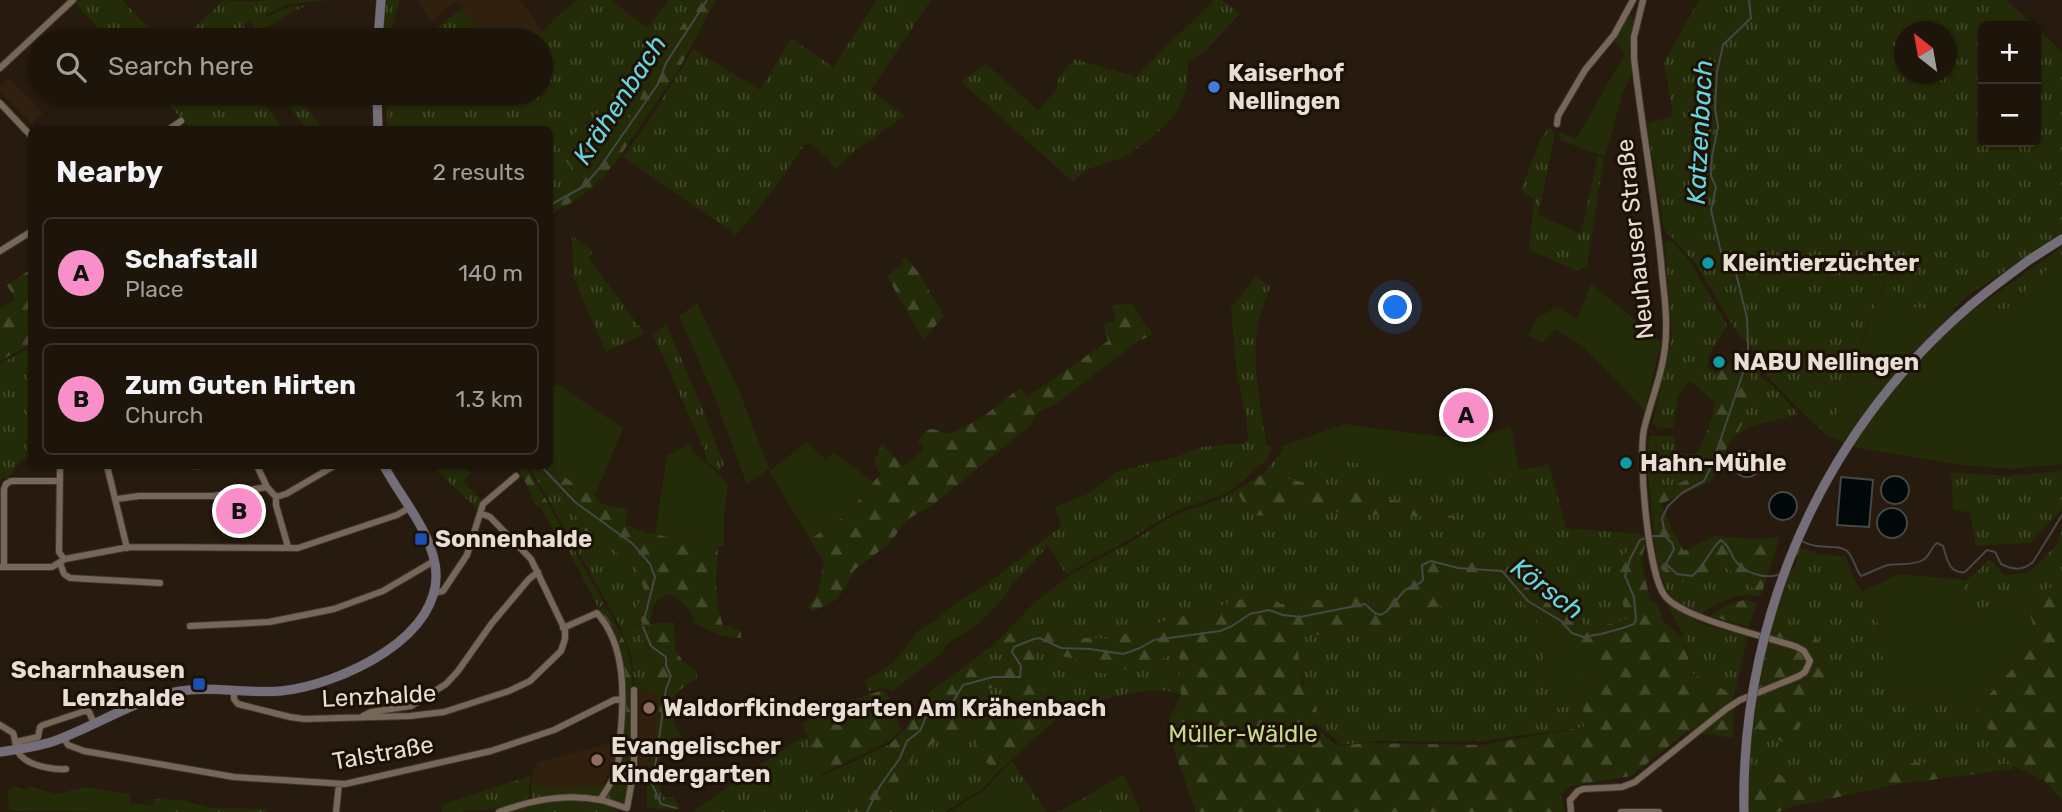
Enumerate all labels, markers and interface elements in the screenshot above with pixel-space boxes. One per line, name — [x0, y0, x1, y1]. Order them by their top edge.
north arrow — [1894, 21, 1957, 84]
map controls — [1978, 21, 2041, 147]
button: + — [1978, 21, 2041, 84]
search box — [28, 28, 553, 105]
water label: Krähenbach — [567, 30, 673, 170]
icon: search — [52, 48, 90, 86]
text: Search here — [108, 51, 254, 82]
place label: Kaiserhof Nellingen — [1228, 59, 1344, 115]
water label: Katzenbach — [1681, 59, 1719, 205]
marker: Kaiserhof Nellingen — [1206, 79, 1222, 95]
button: − — [1978, 84, 2041, 147]
street label: Neuhauser Straße — [1611, 138, 1659, 340]
text: Nearby — [56, 154, 163, 190]
text: 2 results — [433, 158, 525, 186]
text: Schafstall — [125, 244, 258, 275]
place label: Kleintierzüchter — [1722, 249, 1919, 277]
marker: Kleintierzüchter — [1700, 255, 1716, 271]
text: A — [73, 259, 89, 287]
text: 140 m — [458, 259, 523, 287]
text: Place — [125, 275, 184, 303]
your location — [1378, 290, 1412, 324]
place label: NABU Nellingen — [1733, 348, 1919, 376]
marker: NABU Nellingen — [1711, 354, 1727, 370]
text: Zum Guten Hirten — [125, 370, 356, 401]
text: B — [73, 385, 89, 413]
text: 1.3 km — [456, 385, 523, 413]
pin: A — [1443, 389, 1489, 441]
text: Church — [125, 401, 203, 429]
place label: Hahn-Mühle — [1640, 449, 1786, 477]
marker: Hahn-Mühle — [1618, 455, 1634, 471]
pin: B — [216, 485, 262, 537]
place label: Sonnenhalde — [435, 525, 592, 553]
marker: Sonnenhalde — [413, 531, 429, 547]
water label: Körsch — [1505, 552, 1589, 626]
place label: Scharnhausen Lenzhalde — [11, 656, 185, 712]
marker: Scharnhausen Lenzhalde — [191, 676, 207, 692]
street label: Lenzhalde — [321, 679, 437, 713]
place label: Waldorfkindergarten Am Krähenbach — [663, 694, 1106, 722]
marker: Waldorfkindergarten Am Krähenbach — [641, 700, 657, 716]
park label: Müller-Wäldle — [1168, 720, 1318, 748]
street label: Talstraße — [330, 730, 436, 776]
place label: Evangelischer Kindergarten — [611, 732, 781, 788]
marker: Evangelischer Kindergarten — [589, 752, 605, 768]

